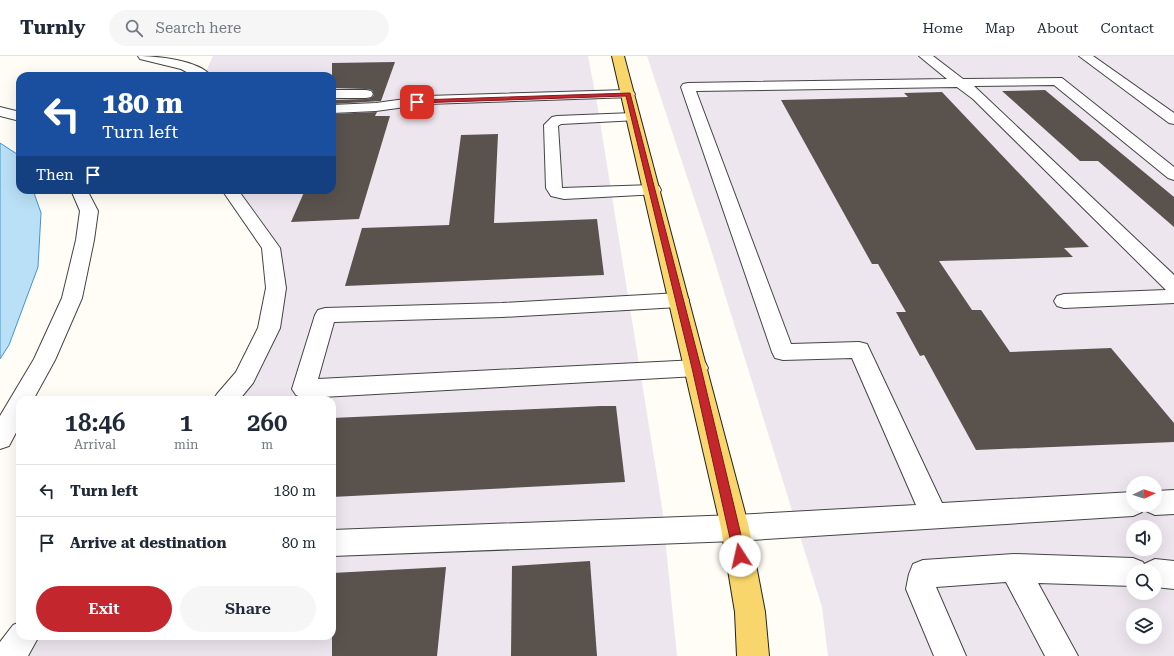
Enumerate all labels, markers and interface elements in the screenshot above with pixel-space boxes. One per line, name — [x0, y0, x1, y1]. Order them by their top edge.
search box — [109, 10, 389, 46]
text: Turnly — [20, 16, 85, 39]
icon: search — [123, 17, 145, 39]
text: Search here — [155, 19, 241, 37]
text: Home — [922, 20, 963, 36]
text: Map — [985, 20, 1015, 36]
text: About — [1037, 20, 1079, 36]
text: Contact — [1101, 20, 1154, 36]
pin — [400, 85, 434, 119]
text: 180 m — [102, 87, 183, 120]
icon: left — [36, 88, 88, 140]
icon: arrive — [406, 91, 428, 113]
text: Turn left — [102, 121, 178, 142]
icon: arrive — [82, 164, 104, 186]
text: Then — [36, 166, 74, 184]
text: 18:46 — [65, 409, 125, 437]
text: 1 — [180, 409, 193, 437]
text: 260 — [247, 409, 287, 437]
text: Arrival — [74, 437, 116, 452]
text: min — [174, 437, 198, 452]
text: m — [261, 437, 273, 452]
north arrow — [1126, 476, 1162, 512]
map controls — [1126, 476, 1162, 644]
icon: left — [36, 480, 58, 502]
text: Turn left — [70, 482, 138, 500]
text: 180 m — [273, 482, 316, 500]
button: sound — [1126, 520, 1162, 556]
icon: arrive — [36, 532, 58, 554]
text: Arrive at destination — [70, 534, 226, 552]
text: 80 m — [282, 534, 316, 552]
position arrow — [719, 535, 761, 577]
button: search — [1126, 564, 1162, 600]
button: Exit — [36, 586, 172, 632]
button: Share — [180, 586, 316, 632]
button: layers — [1126, 608, 1162, 644]

